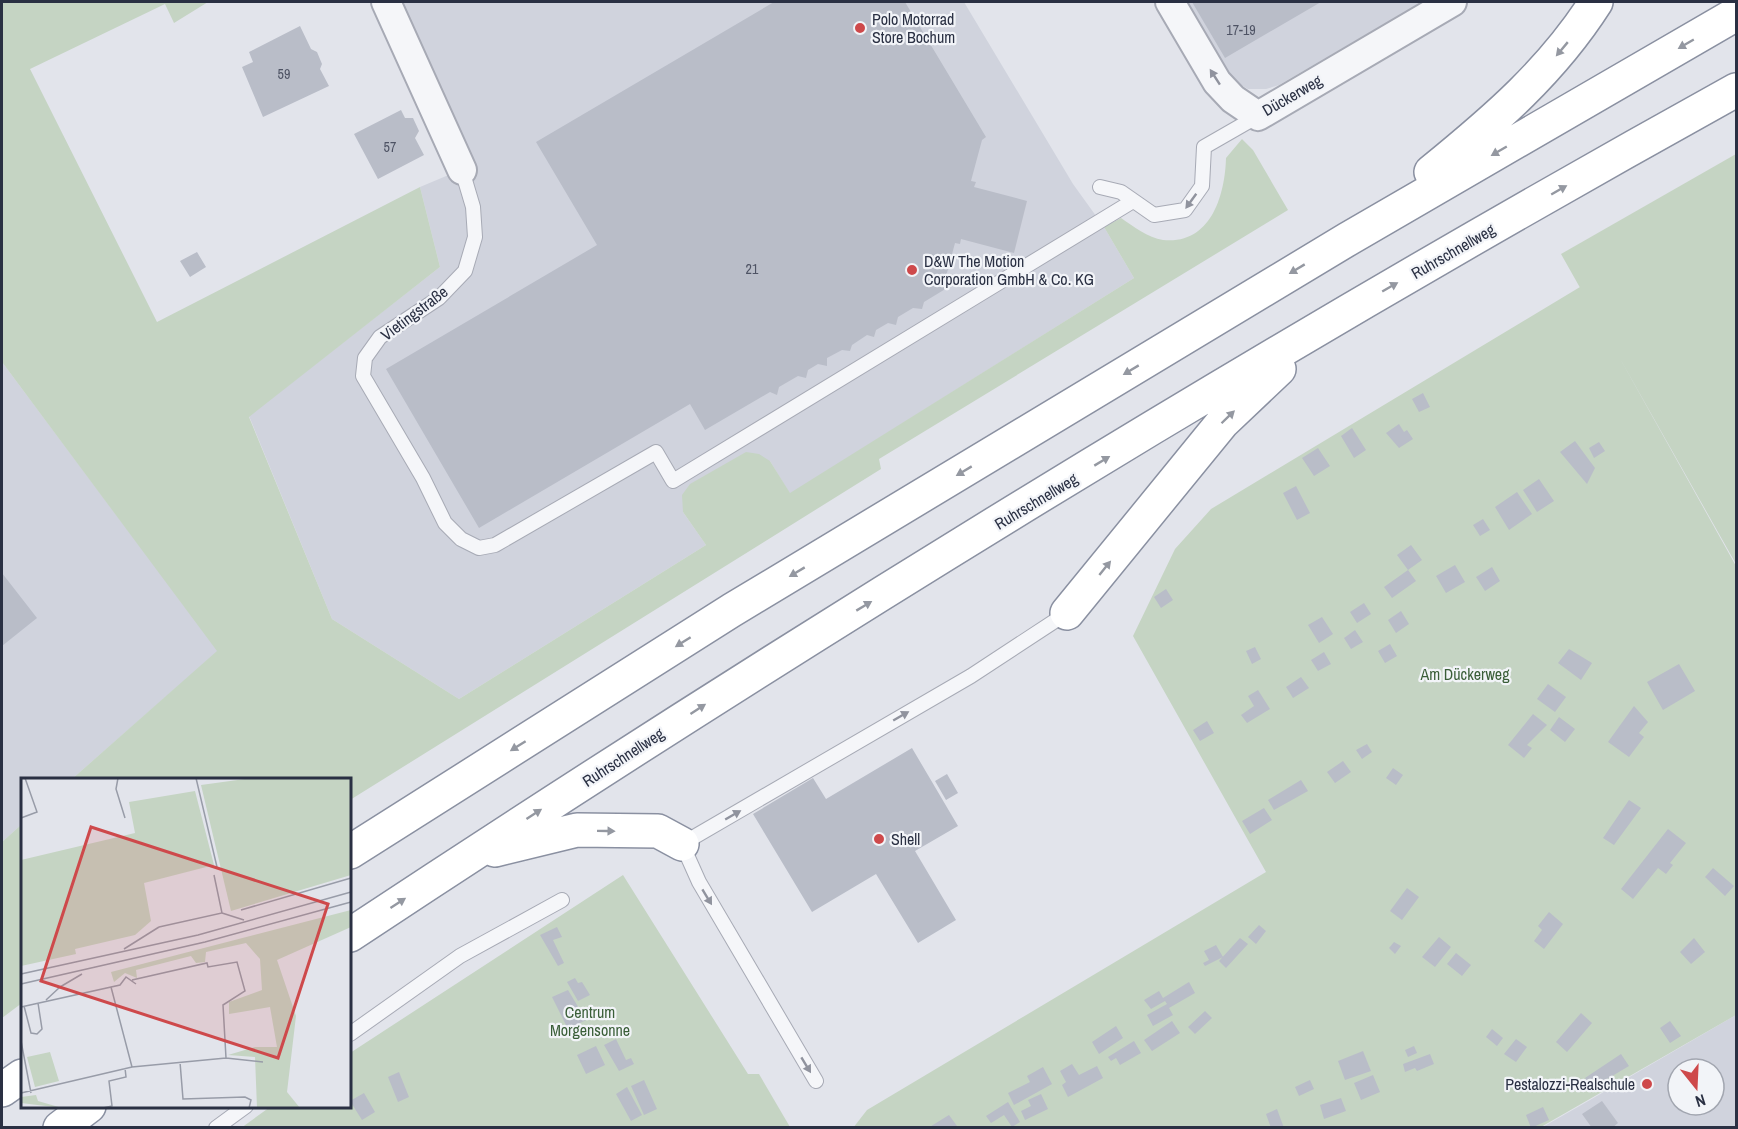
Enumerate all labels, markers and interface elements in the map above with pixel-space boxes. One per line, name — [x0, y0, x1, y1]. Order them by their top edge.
place label: Polo Motorrad Store Bochum — [872, 8, 955, 48]
marker: Polo Motorrad Store Bochum — [853, 21, 867, 35]
house number: 17-19 — [1226, 21, 1256, 39]
one-way arrow — [1678, 38, 1694, 49]
one-way arrow — [1556, 41, 1569, 56]
house number: 59 — [278, 65, 290, 83]
one-way arrow — [1209, 69, 1221, 85]
street label: Dückerweg — [1258, 69, 1327, 121]
house number: 57 — [384, 138, 396, 156]
one-way arrow — [1490, 146, 1507, 156]
one-way arrow — [1551, 185, 1568, 195]
one-way arrow — [1185, 193, 1197, 209]
street label: Ruhrschnellweg — [1407, 218, 1500, 284]
place label: D&W The Motion Corporation GmbH & Co. KG — [924, 250, 1094, 290]
house number: 21 — [746, 260, 759, 278]
marker: D&W The Motion Corporation GmbH & Co. KG — [905, 263, 919, 277]
one-way arrow — [1289, 264, 1305, 275]
street label: Vietingstraße — [376, 281, 452, 345]
one-way arrow — [1382, 282, 1399, 292]
one-way arrow — [1122, 365, 1139, 375]
one-way arrow — [1221, 410, 1236, 424]
one-way arrow — [1094, 455, 1110, 466]
one-way arrow — [956, 465, 972, 476]
street label: Ruhrschnellweg — [990, 467, 1082, 534]
one-way arrow — [1098, 560, 1111, 576]
one-way arrow — [789, 566, 805, 577]
one-way arrow — [855, 600, 872, 611]
one-way arrow — [675, 636, 691, 647]
park label: Am Dückerweg — [1420, 663, 1510, 685]
one-way arrow — [690, 704, 706, 715]
one-way arrow — [893, 711, 909, 722]
street label: Ruhrschnellweg — [578, 722, 669, 792]
one-way arrow — [510, 740, 526, 751]
inset map — [21, 778, 351, 1108]
one-way arrow — [526, 809, 542, 820]
one-way arrow — [725, 809, 741, 820]
one-way arrow — [597, 826, 616, 835]
place label: Shell — [891, 828, 920, 850]
marker: Shell — [872, 832, 886, 846]
one-way arrow — [702, 889, 712, 906]
one-way arrow — [390, 897, 407, 908]
park label: Centrum Morgensonne — [550, 1001, 630, 1041]
one-way arrow — [801, 1057, 812, 1073]
north arrow — [1666, 1057, 1726, 1117]
place label: Pestalozzi-Realschule — [1505, 1073, 1635, 1095]
marker: Pestalozzi-Realschule — [1640, 1077, 1654, 1091]
text: N — [1693, 1089, 1709, 1113]

